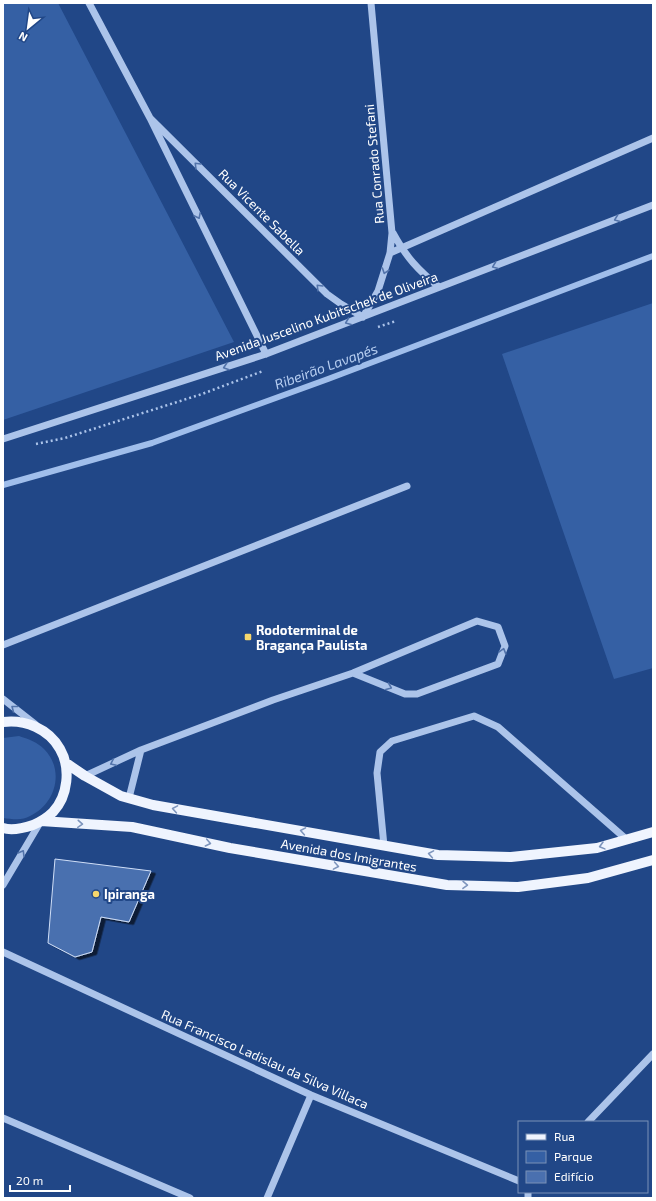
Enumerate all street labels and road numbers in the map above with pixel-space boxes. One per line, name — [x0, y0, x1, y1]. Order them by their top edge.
street label: Rua Conrado Stefani — [361, 104, 387, 224]
street label: Rua Vicente Sabella — [215, 165, 309, 259]
street label: Avenida Juscelino Kubitschek de Oliveira — [212, 268, 440, 364]
street label: Avenida dos Imigrantes — [280, 835, 418, 875]
street label: Rua Francisco Ladislau da Silva Villaca — [159, 1006, 371, 1112]

